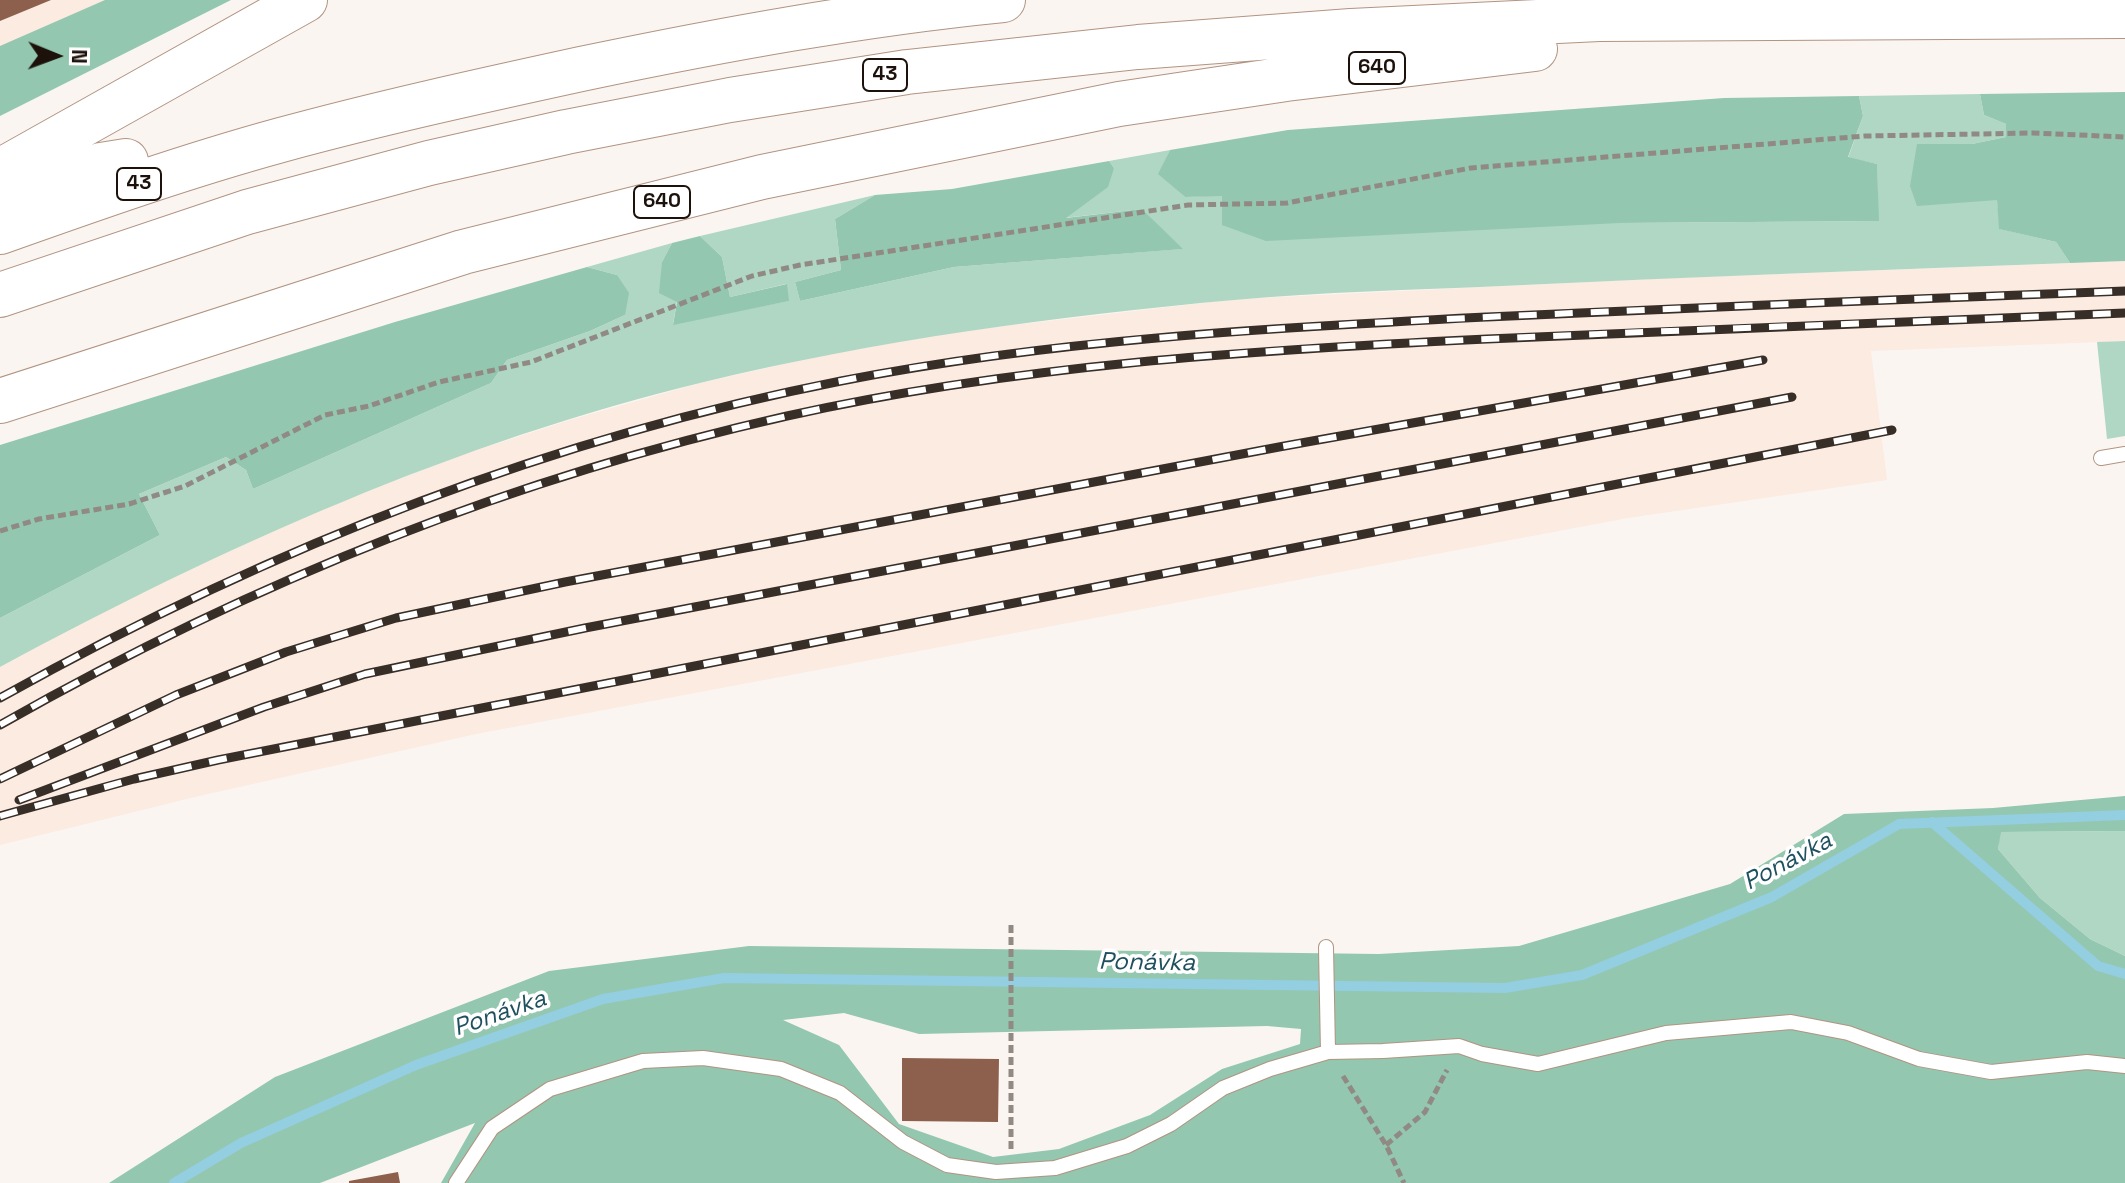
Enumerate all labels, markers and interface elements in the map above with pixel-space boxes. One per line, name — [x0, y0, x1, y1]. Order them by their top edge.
north arrow — [16, 16, 96, 96]
text: N — [66, 49, 94, 64]
road number: 640 — [1349, 52, 1405, 84]
road number: 43 — [863, 59, 907, 91]
road number: 43 — [117, 168, 161, 200]
road number: 640 — [634, 186, 690, 218]
water label: Ponávka — [1739, 827, 1837, 897]
water label: Ponávka — [1099, 948, 1195, 978]
water label: Ponávka — [450, 985, 550, 1043]

